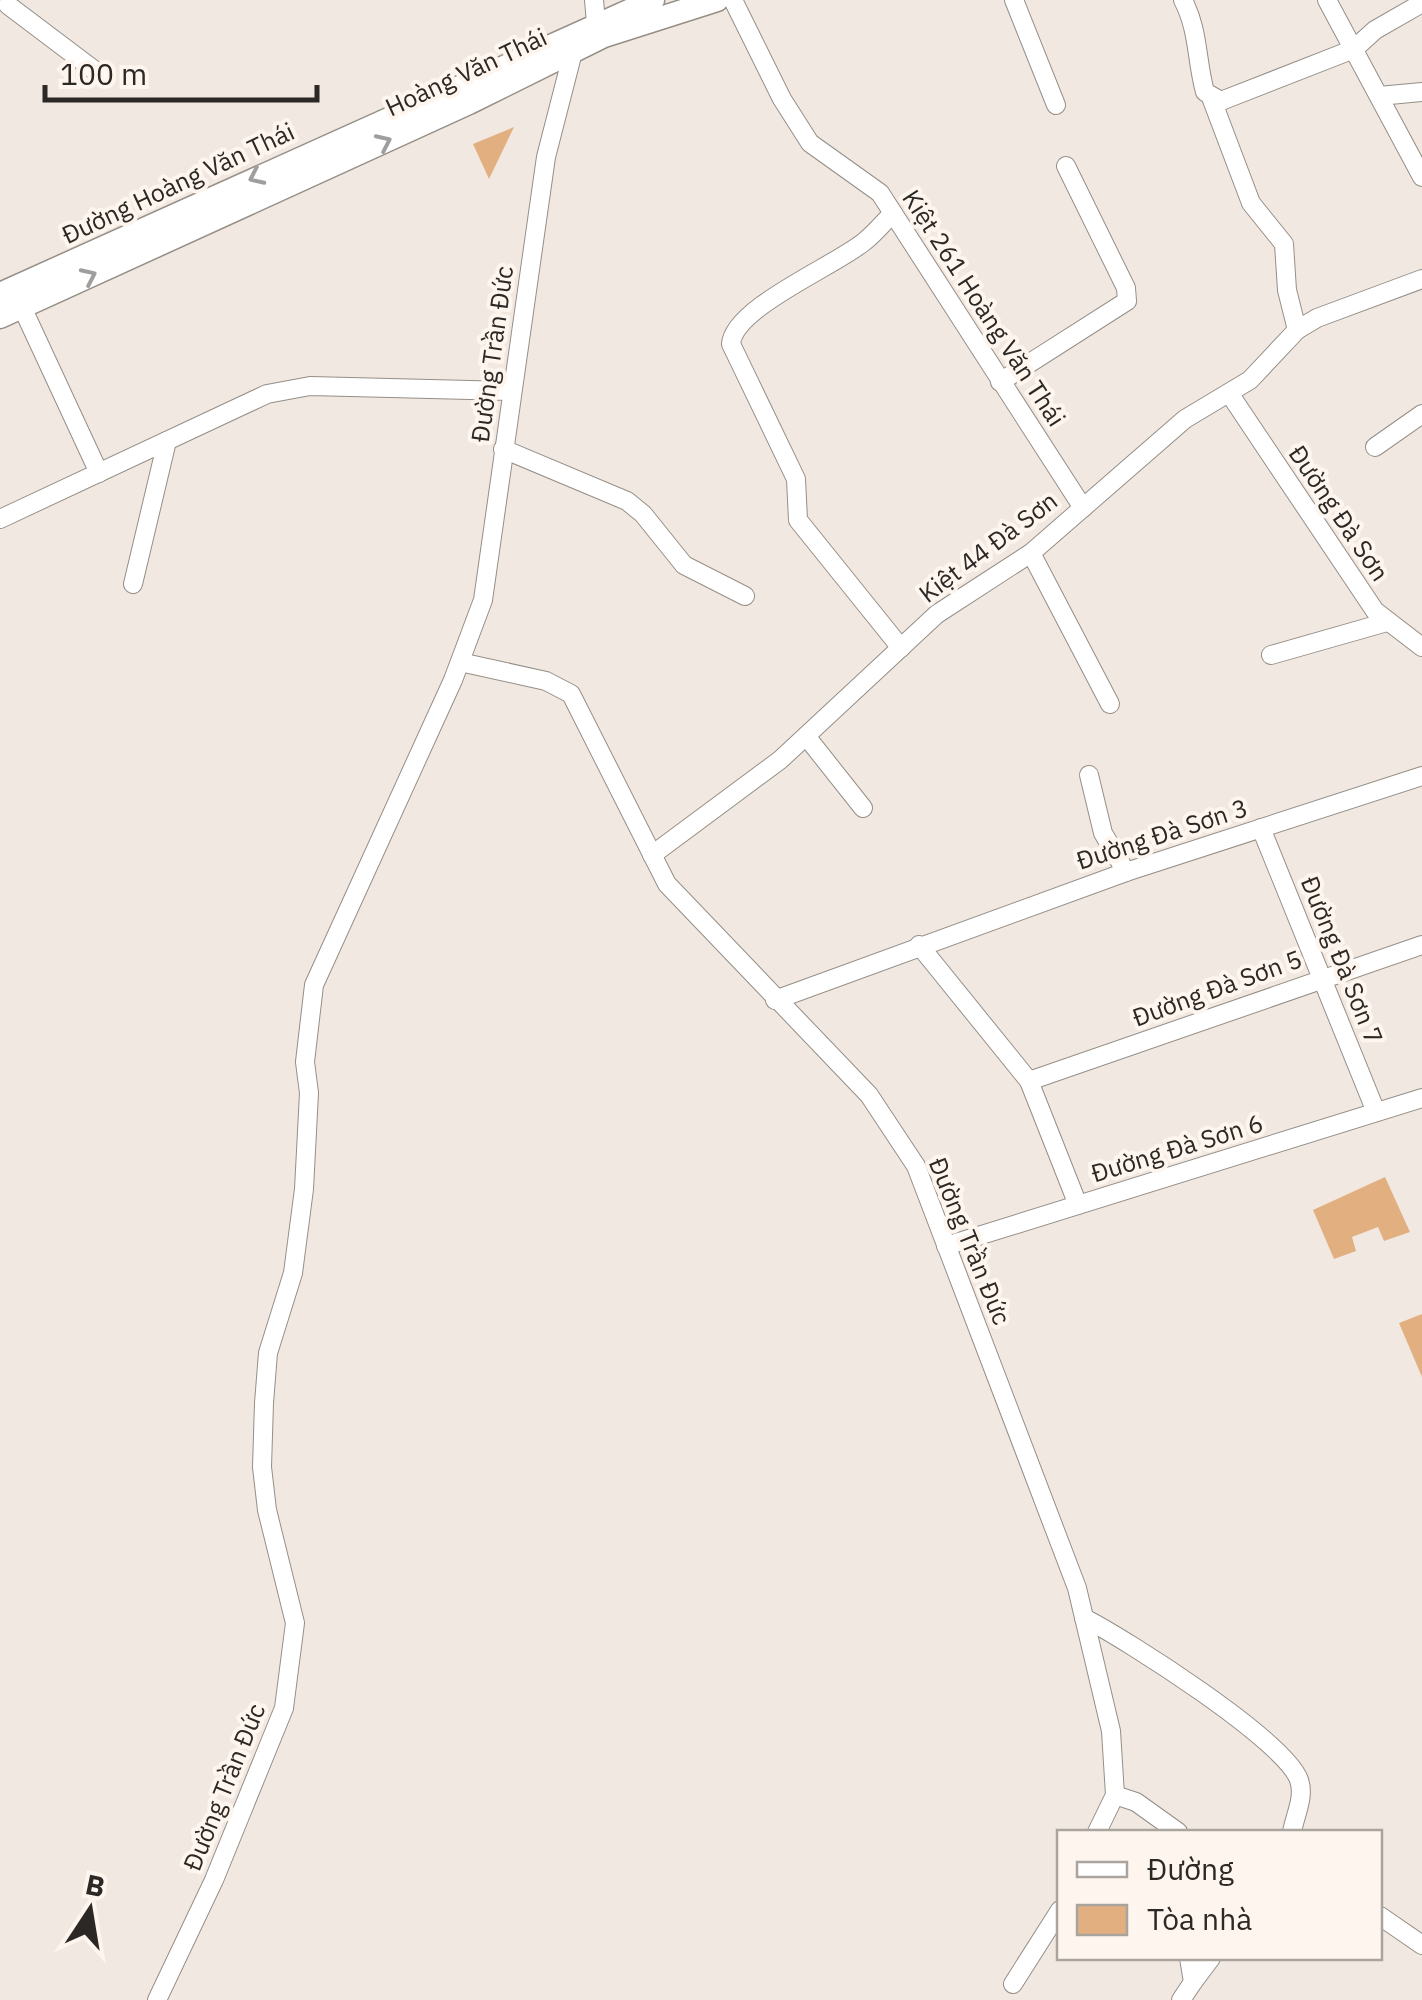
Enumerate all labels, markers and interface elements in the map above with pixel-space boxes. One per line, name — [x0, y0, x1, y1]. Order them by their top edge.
street label: Hoàng Văn Thái — [380, 20, 552, 123]
scale bar — [45, 40, 318, 102]
text: 100 m — [60, 54, 147, 93]
street label: Đường Hoàng Văn Thái — [56, 114, 299, 251]
one-way arrow — [374, 134, 392, 154]
one-way arrow — [248, 165, 266, 185]
street label: Kiệt 261 Hoàng Văn Thái — [895, 183, 1073, 432]
street label: Đường Trần Đức — [463, 264, 520, 444]
one-way arrow — [79, 269, 97, 289]
street label: Đường Đà Sơn — [1282, 438, 1397, 587]
street label: Kiệt 44 Đà Sơn — [912, 484, 1064, 609]
street label: Đường Đà Sơn 3 — [1072, 790, 1252, 877]
street label: Đường Đà Sơn 7 — [1294, 871, 1391, 1049]
street label: Đường Đà Sơn 5 — [1128, 942, 1306, 1033]
street label: Đường Đà Sơn 6 — [1087, 1106, 1267, 1189]
street label: Đường Trần Đức — [922, 1152, 1019, 1329]
street label: Đường Trần Đức — [175, 1698, 272, 1875]
legend — [1057, 1830, 1382, 1960]
text: Đường — [1147, 1849, 1234, 1888]
north arrow — [40, 1860, 140, 1960]
text: B — [82, 1865, 108, 1905]
text: Tòa nhà — [1147, 1899, 1252, 1938]

